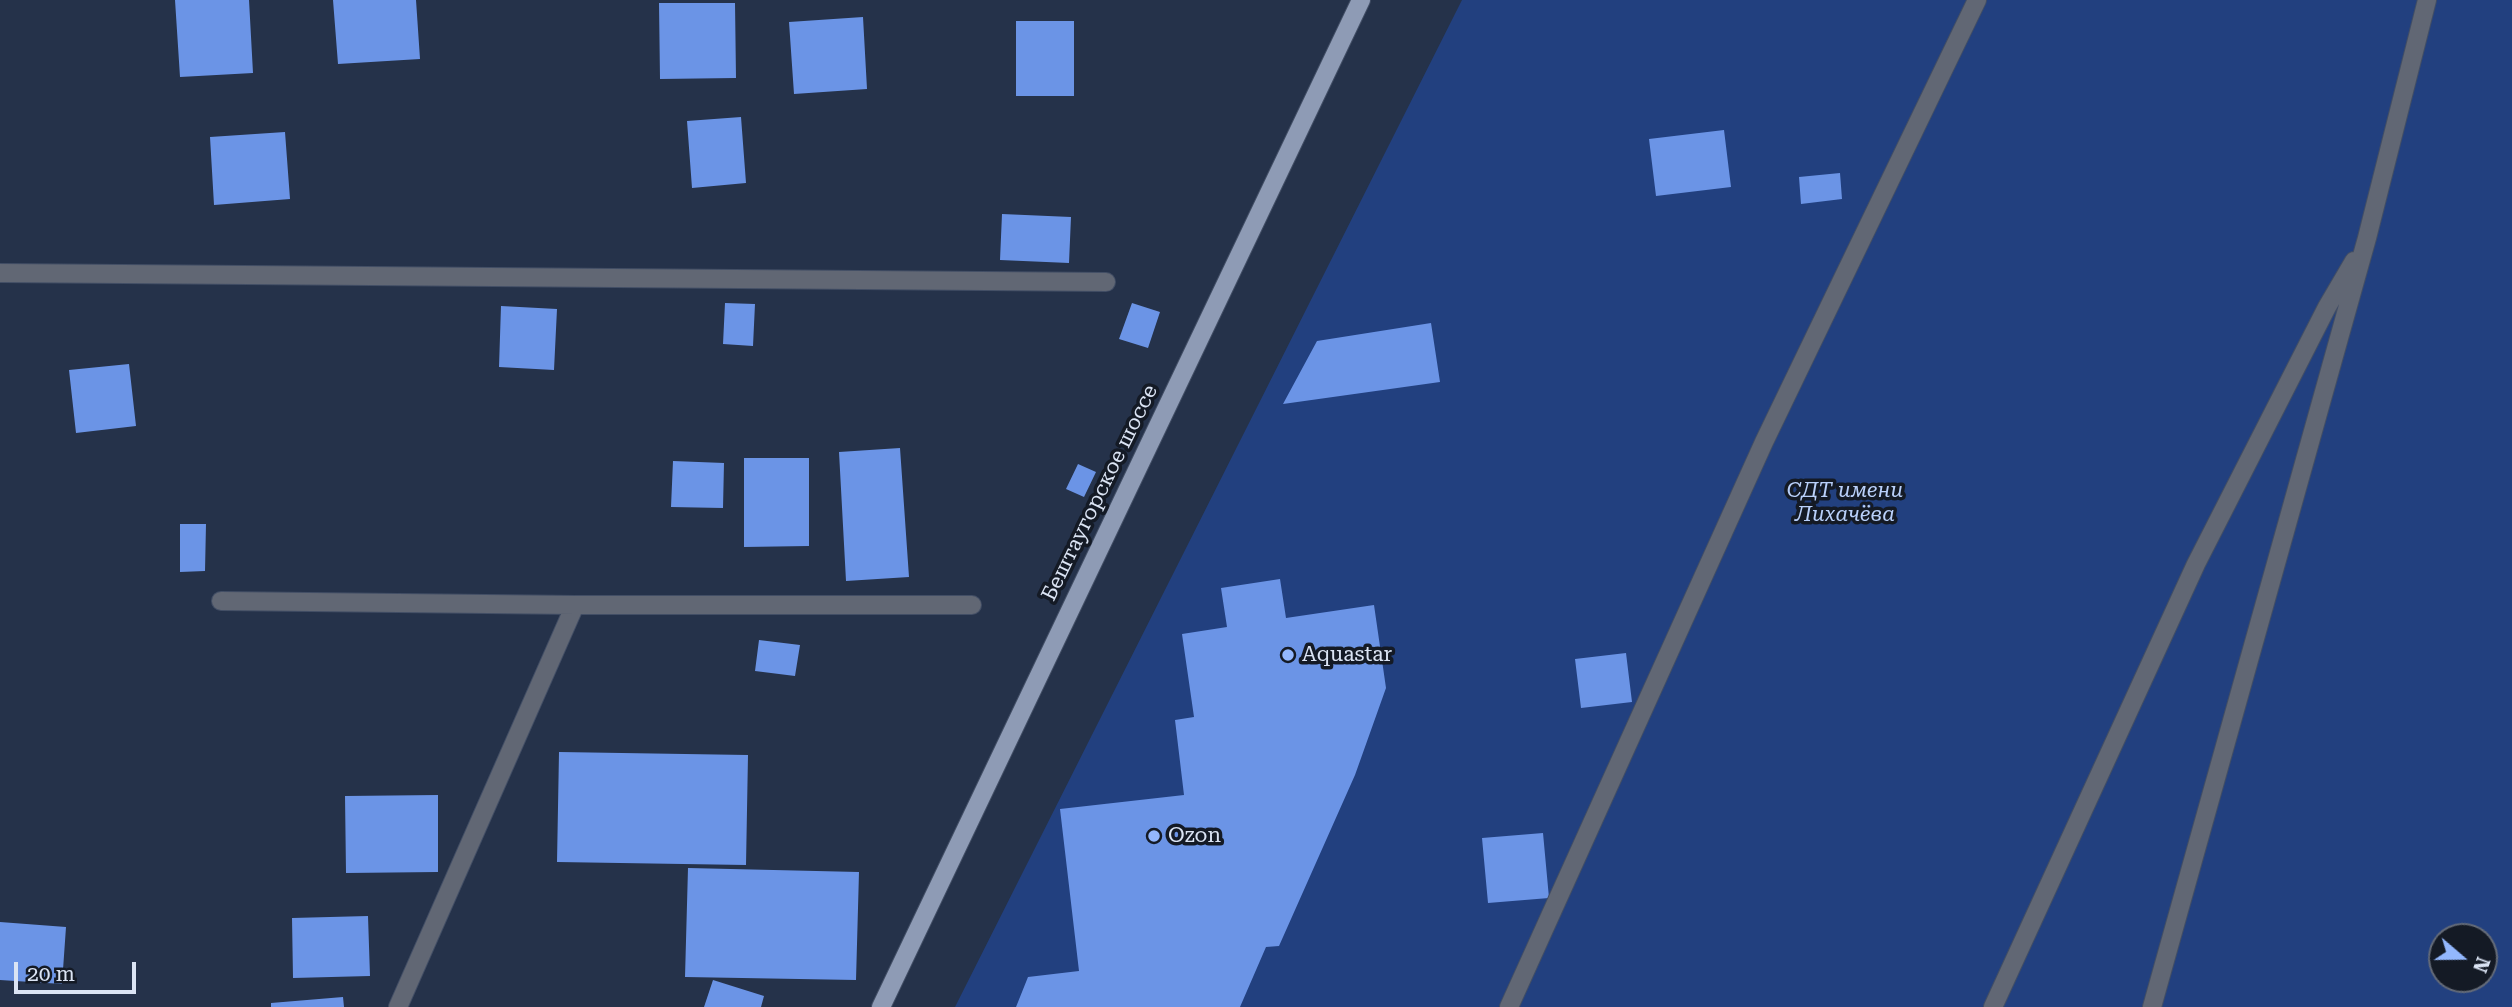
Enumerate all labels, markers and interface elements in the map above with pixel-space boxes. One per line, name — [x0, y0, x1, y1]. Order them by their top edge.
street label: Бештаугорское шоссе — [1037, 381, 1163, 605]
park label: СДТ имени Лихачёва — [1787, 478, 1903, 528]
place label: Aquastar — [1302, 642, 1392, 668]
marker: Aquastar — [1280, 647, 1296, 663]
place label: Ozon — [1168, 823, 1221, 849]
marker: Ozon — [1146, 828, 1162, 844]
north arrow — [2428, 923, 2498, 993]
scale bar — [18, 948, 140, 992]
text: N — [2468, 954, 2495, 975]
text: 20 m — [27, 962, 75, 986]

